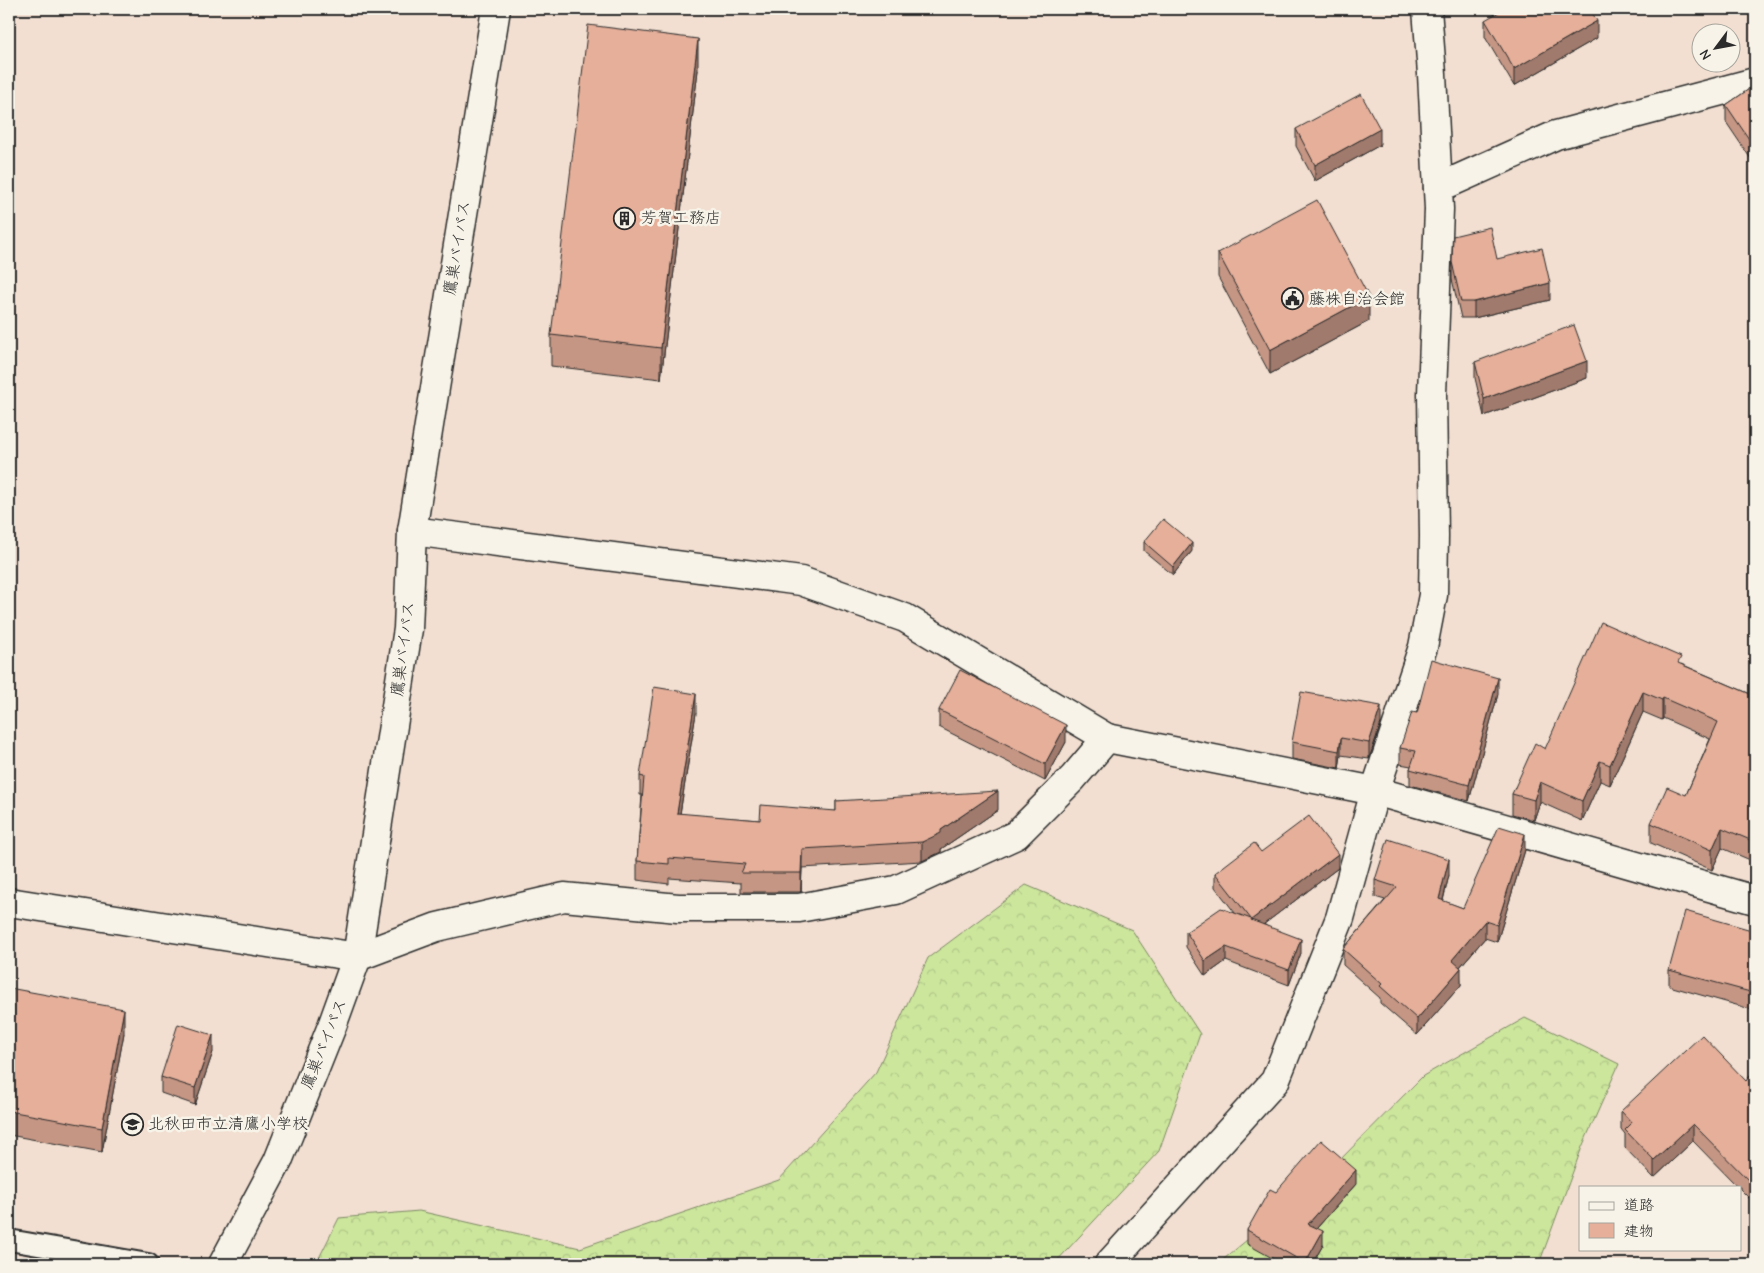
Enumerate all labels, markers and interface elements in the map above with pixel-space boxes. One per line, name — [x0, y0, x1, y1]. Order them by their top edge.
north arrow — [1692, 22, 1742, 72]
text: N — [1696, 46, 1715, 63]
street label: 鷹巣バイパス — [441, 199, 473, 297]
building icon: 芳賀工務店 — [613, 206, 637, 230]
place label: 芳賀工務店 — [641, 209, 721, 227]
public building icon: 藤株自治会館 — [1281, 287, 1305, 311]
place label: 藤株自治会館 — [1309, 290, 1405, 308]
street label: 鷹巣バイパス — [388, 600, 418, 698]
street label: 鷹巣バイパス — [298, 996, 350, 1092]
school or university icon: 北秋田市立清鷹小学校 — [120, 1112, 144, 1136]
place label: 北秋田市立清鷹小学校 — [148, 1115, 308, 1133]
legend — [1579, 1186, 1742, 1250]
text: 道路 — [1624, 1196, 1654, 1214]
text: 建物 — [1624, 1222, 1654, 1240]

